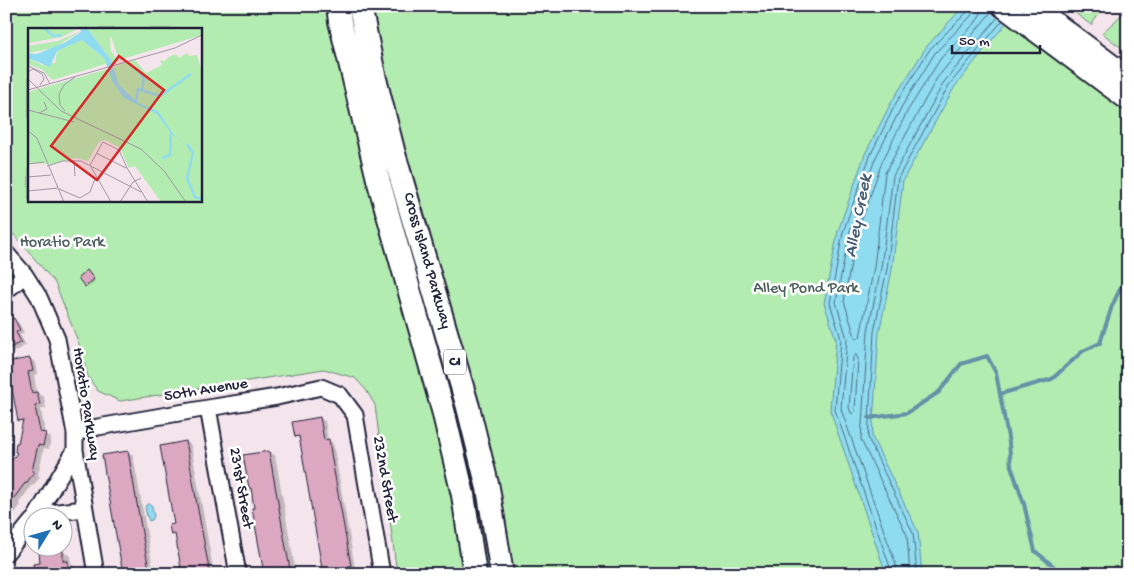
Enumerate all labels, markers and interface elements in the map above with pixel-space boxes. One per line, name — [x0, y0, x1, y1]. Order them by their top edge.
scale bar — [952, 22, 1039, 54]
inset map — [28, 28, 201, 201]
text: 50 m — [959, 33, 990, 51]
water label: Alley Creek — [841, 171, 878, 259]
street label: Cross Island Parkway — [397, 191, 455, 331]
park label: Horatio Park — [20, 234, 106, 253]
park label: Alley Pond Park — [754, 280, 860, 299]
street label: Horatio Parkway — [67, 346, 103, 462]
road number: CI — [444, 350, 466, 374]
street label: 50th Avenue — [163, 375, 250, 407]
street label: 232nd Street — [367, 434, 401, 525]
street label: 231st Street — [224, 446, 257, 531]
north arrow — [22, 508, 72, 558]
text: N — [47, 517, 66, 534]

